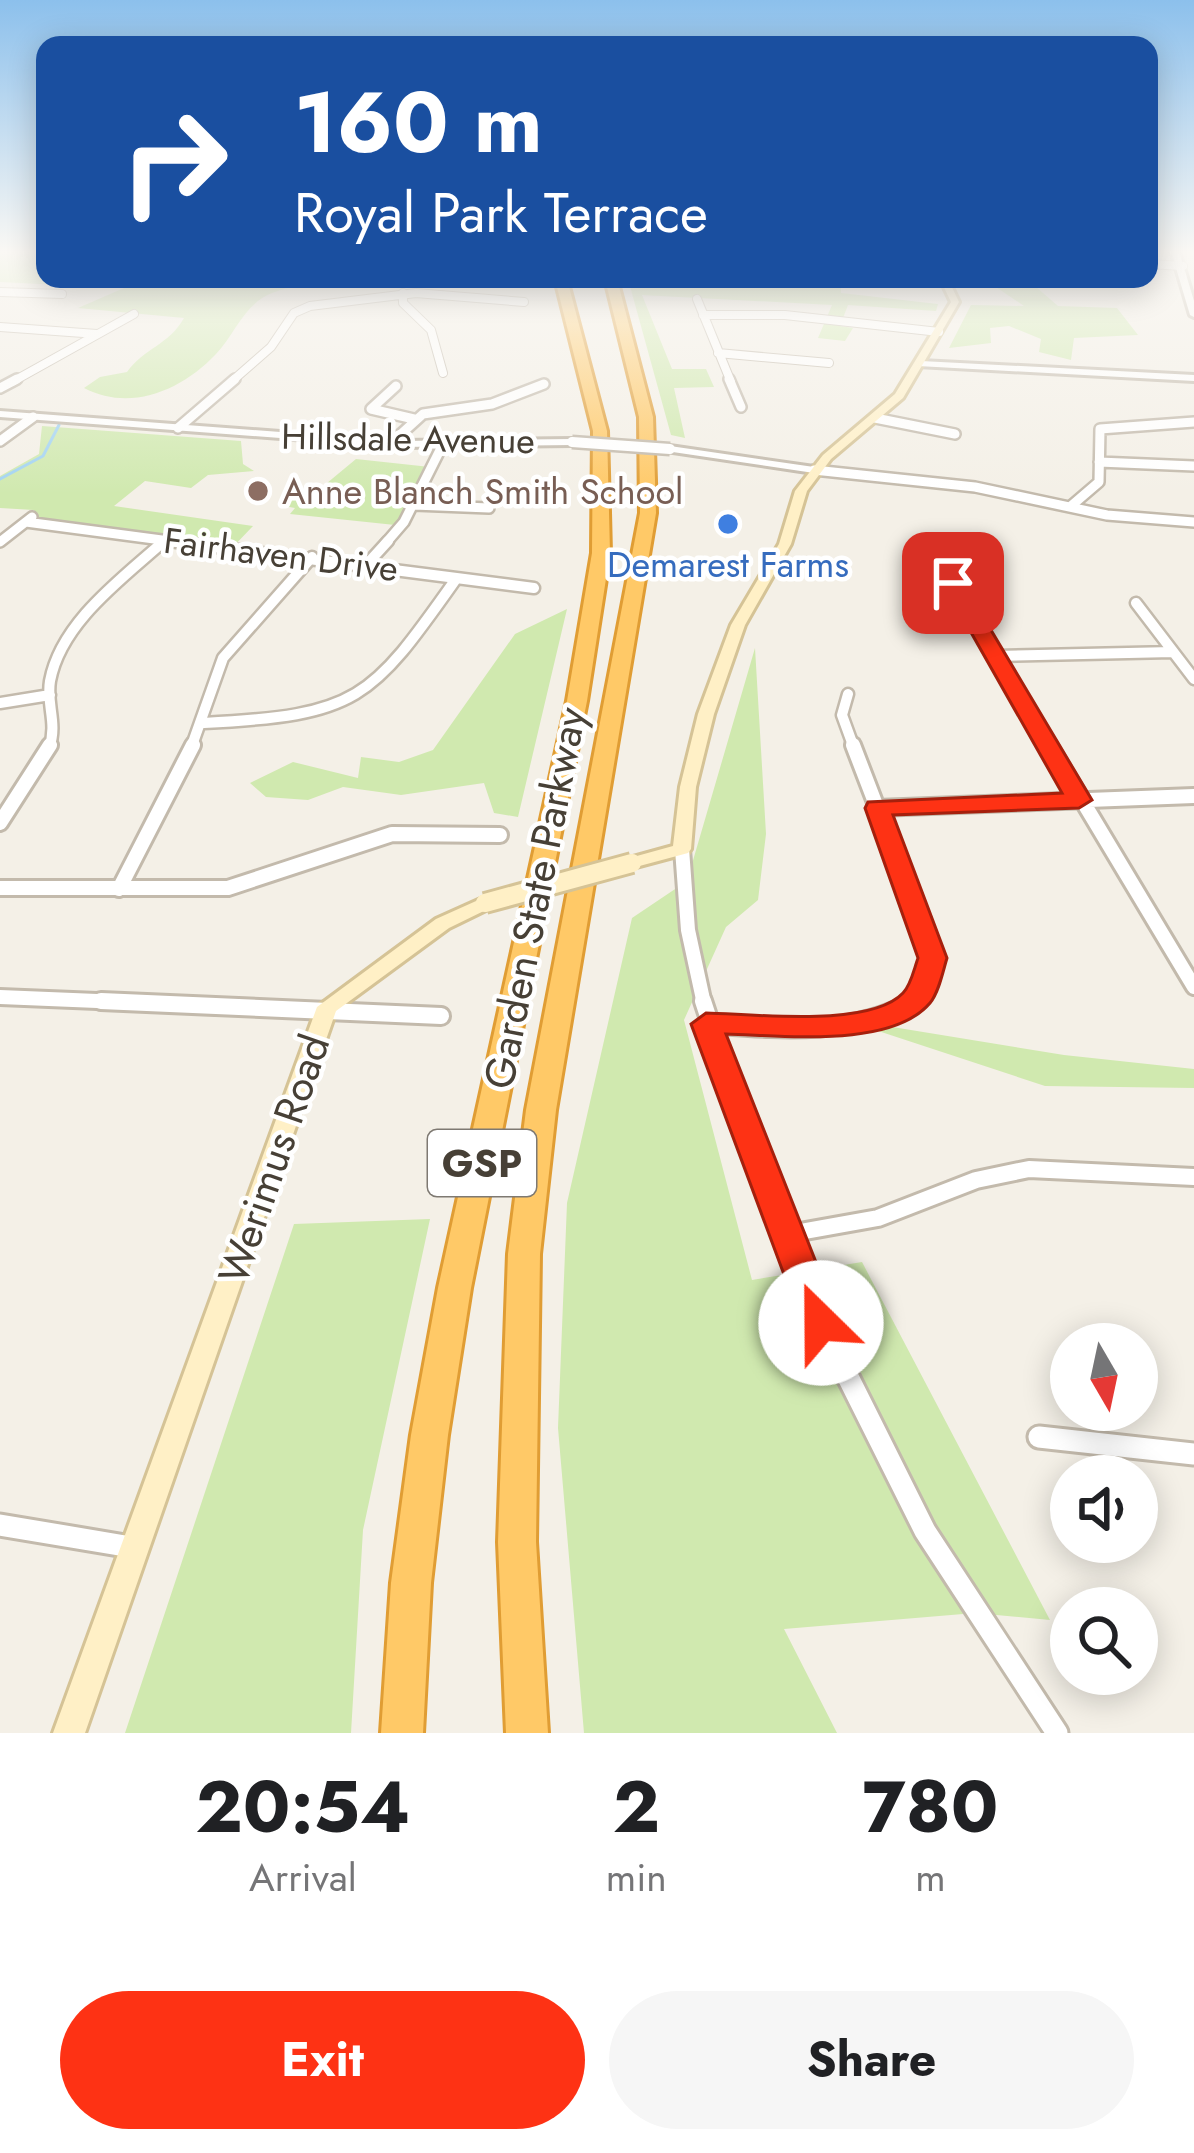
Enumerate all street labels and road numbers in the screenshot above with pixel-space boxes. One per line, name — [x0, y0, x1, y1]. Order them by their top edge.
street label: Hillsdale Avenue — [281, 410, 535, 466]
street label: Fairhaven Drive — [161, 514, 401, 594]
street label: Garden State Parkway — [468, 701, 602, 1094]
street label: Werimus Road — [203, 1026, 345, 1292]
road number: GSP — [428, 1130, 536, 1196]

